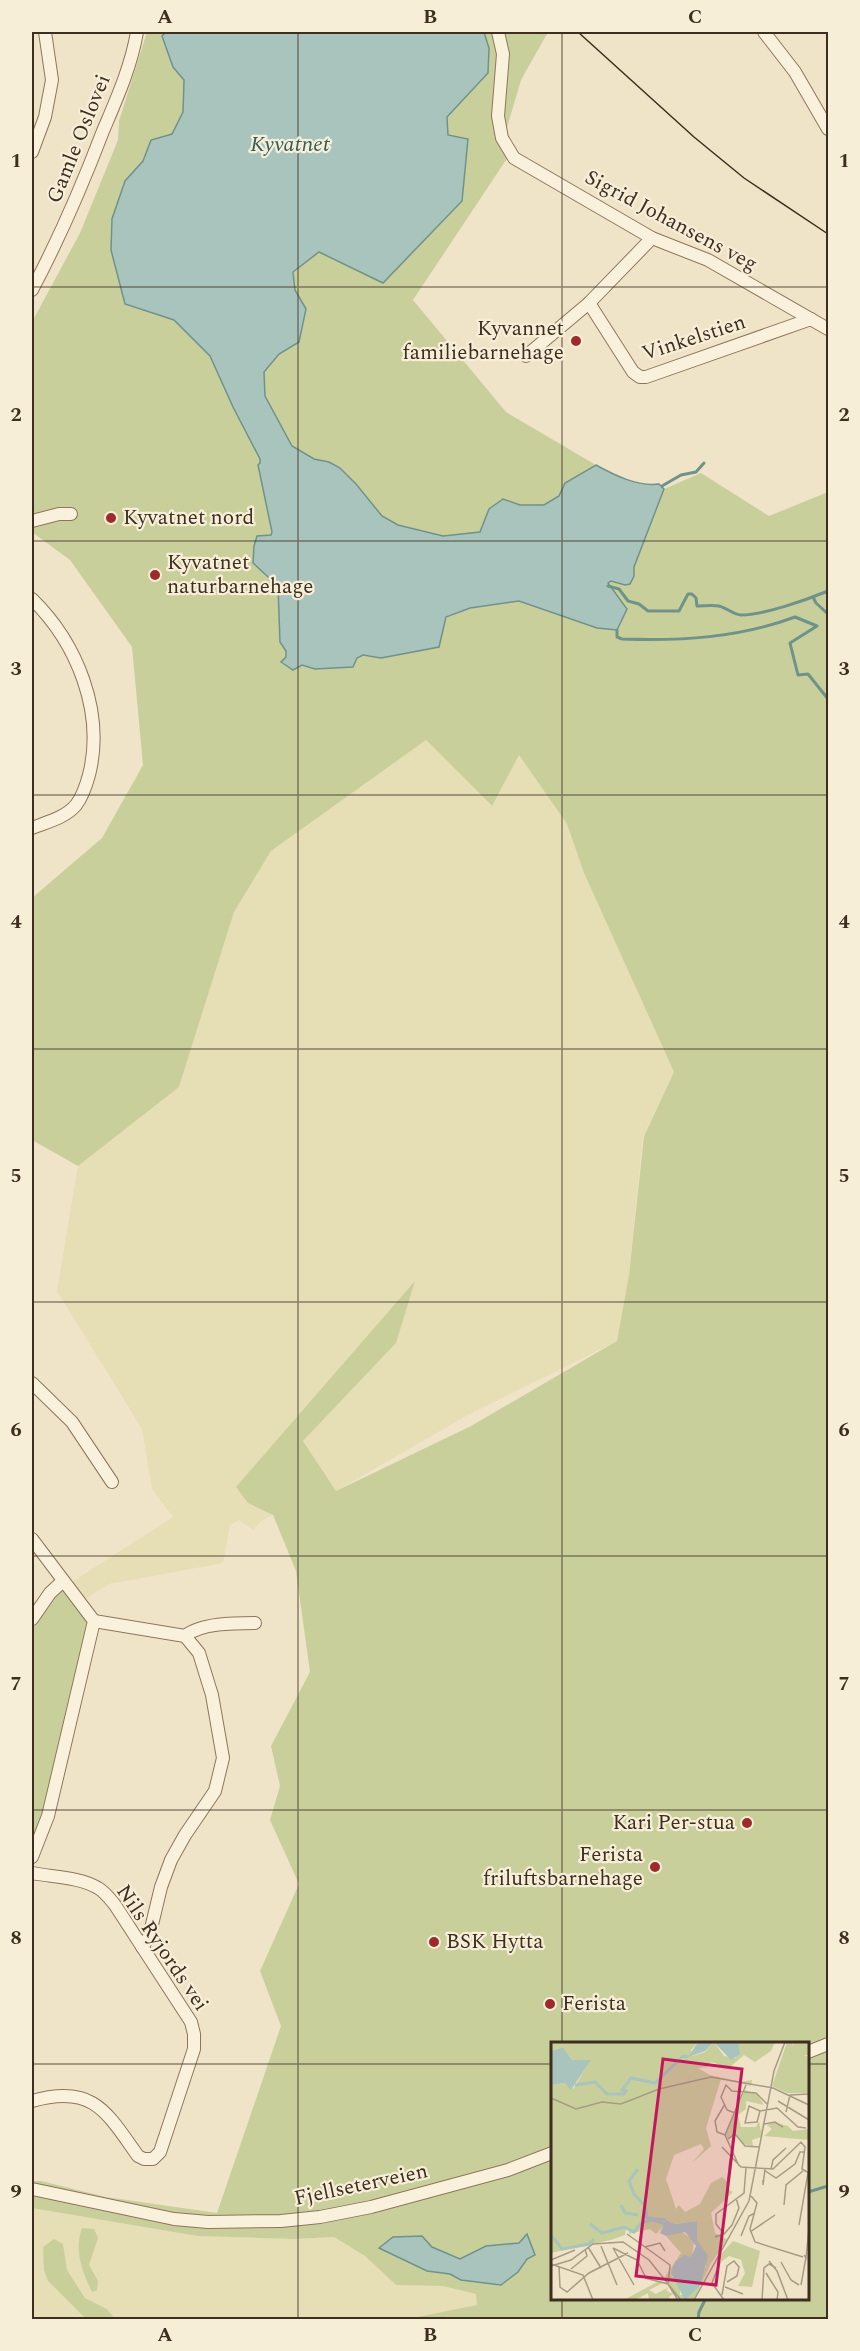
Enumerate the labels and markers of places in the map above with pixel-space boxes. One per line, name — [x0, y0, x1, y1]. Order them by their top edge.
place label: Kyvannet familiebarnehage — [403, 313, 564, 369]
marker: Kyvannet familiebarnehage — [569, 334, 583, 348]
place label: Kyvatnet nord — [123, 502, 254, 534]
marker: Kyvatnet nord — [104, 511, 118, 525]
place label: Kyvatnet naturbarnehage — [167, 547, 314, 603]
marker: Kyvatnet naturbarnehage — [148, 568, 162, 582]
place label: Kari Per-stua — [612, 1807, 736, 1839]
marker: Kari Per-stua — [740, 1816, 754, 1830]
place label: Ferista friluftsbarnehage — [483, 1839, 644, 1895]
marker: Ferista friluftsbarnehage — [648, 1860, 662, 1874]
place label: BSK Hytta — [446, 1926, 544, 1958]
marker: BSK Hytta — [427, 1935, 441, 1949]
place label: Ferista — [562, 1988, 627, 2020]
marker: Ferista — [543, 1997, 557, 2011]

